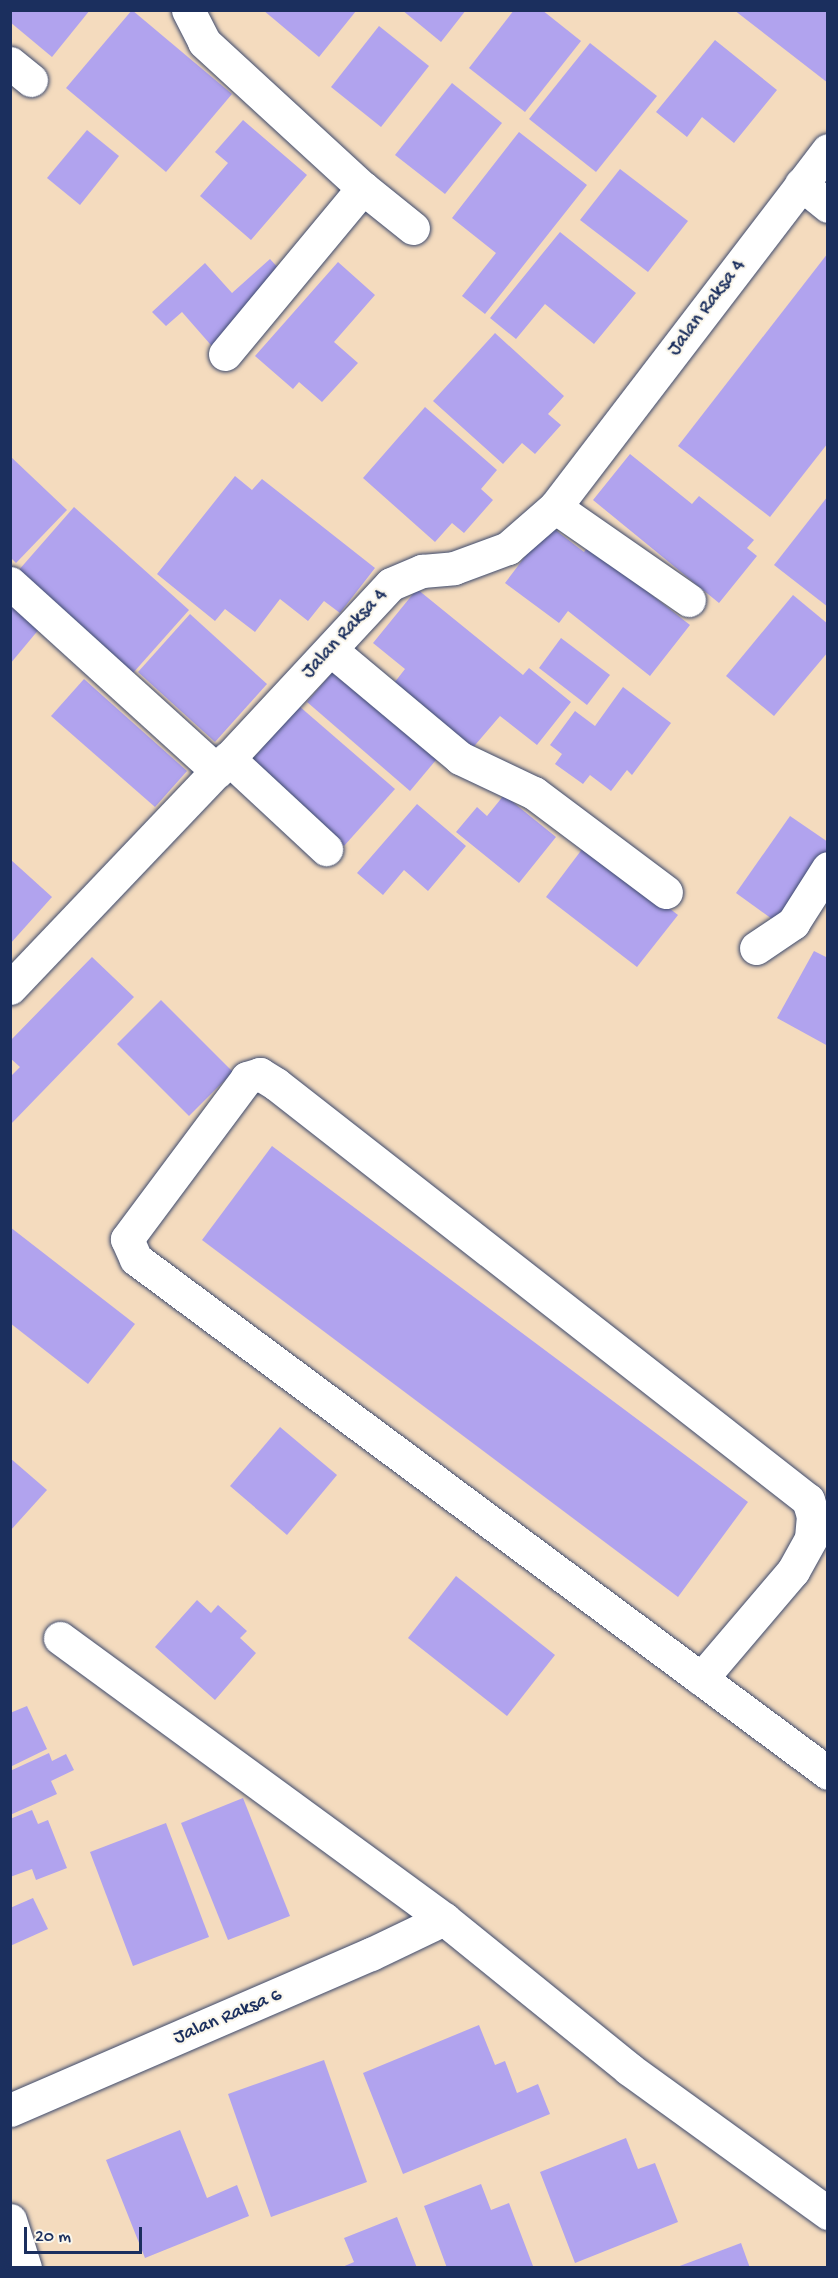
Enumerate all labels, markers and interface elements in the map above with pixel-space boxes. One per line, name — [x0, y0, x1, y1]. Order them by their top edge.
street label: Jalan Raksa 4 — [663, 255, 751, 361]
street label: Jalan Raksa 4 — [297, 584, 393, 684]
street label: Jalan Raksa 6 — [170, 1983, 286, 2051]
scale bar — [27, 2215, 146, 2253]
text: 20 m — [35, 2227, 71, 2248]

